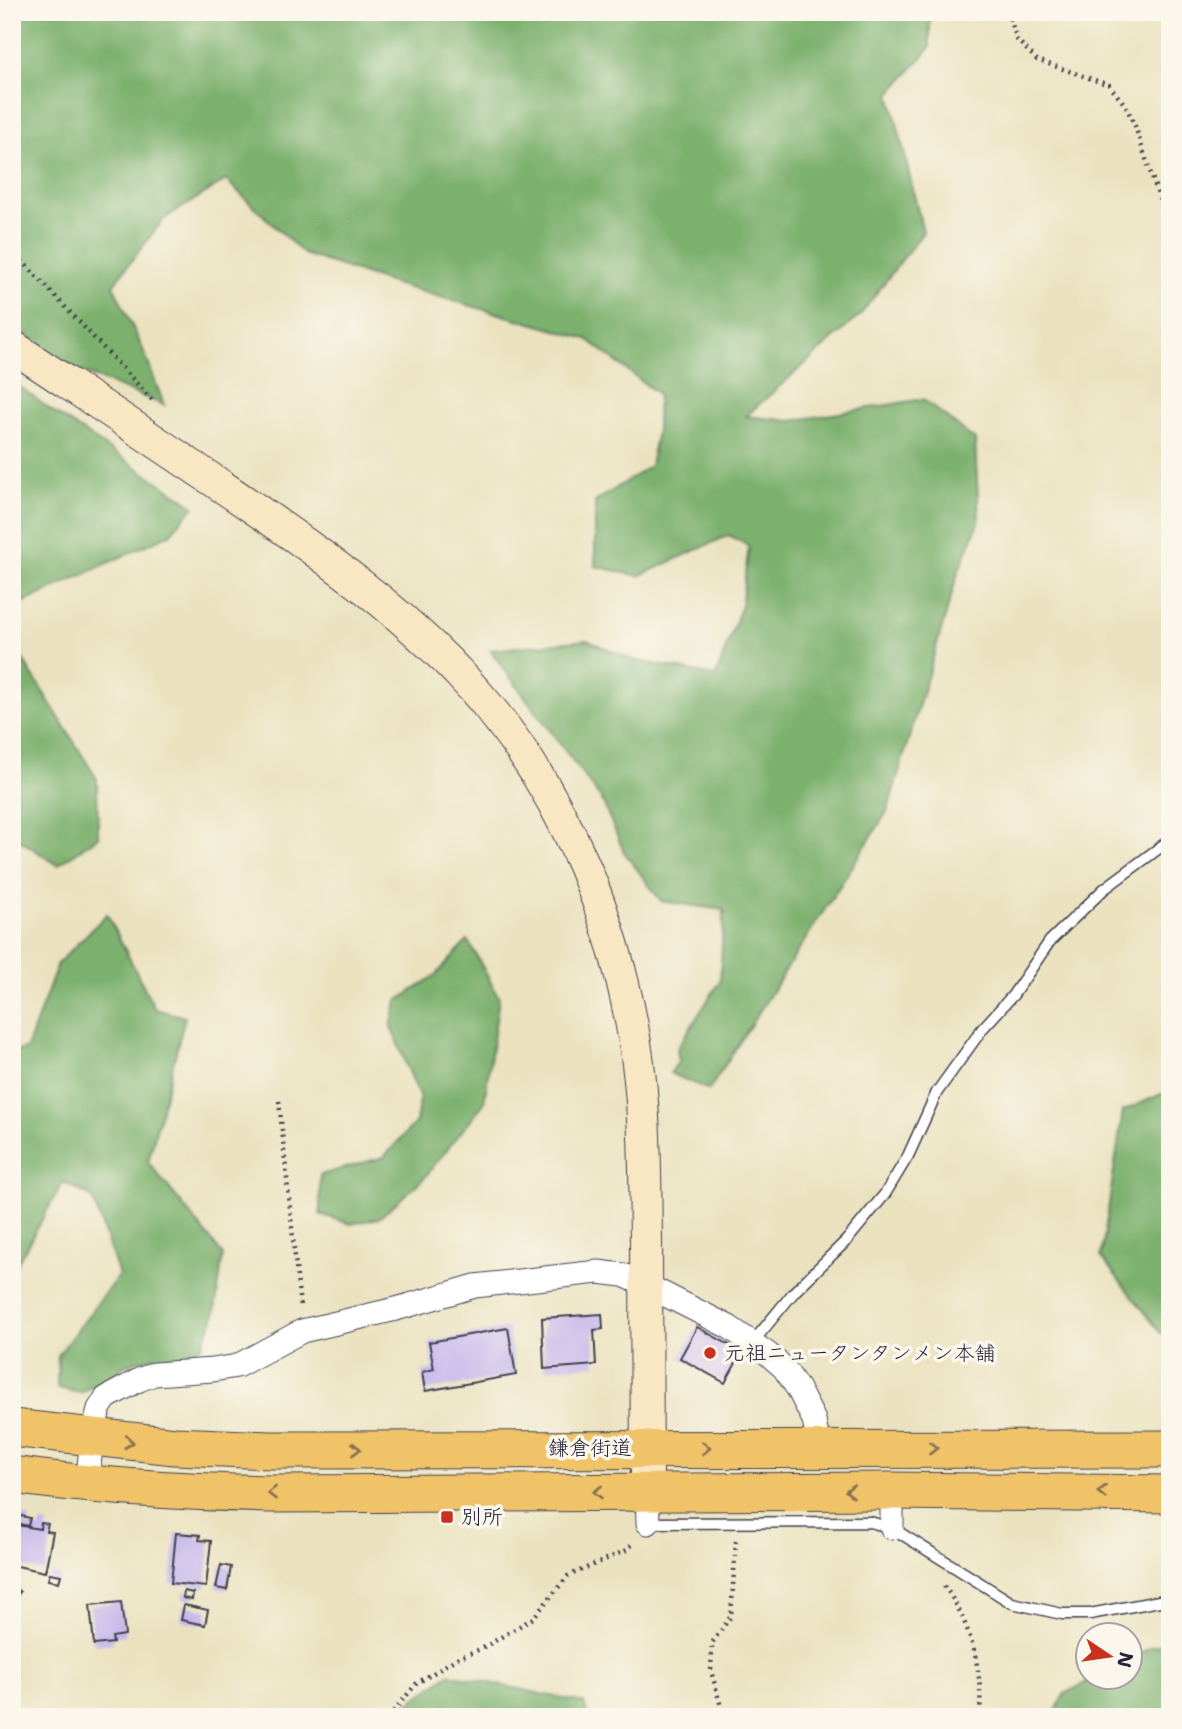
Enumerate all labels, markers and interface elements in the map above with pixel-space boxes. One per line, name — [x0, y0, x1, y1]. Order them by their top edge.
place label: 元祖ニュータンタンメン本舗 — [724, 1339, 996, 1367]
marker: 元祖ニュータンタンメン本舗 — [702, 1345, 718, 1361]
one-way arrow — [123, 1434, 134, 1449]
street label: 鎌倉街道 — [548, 1434, 632, 1462]
one-way arrow — [701, 1440, 712, 1456]
one-way arrow — [929, 1440, 939, 1456]
one-way arrow — [351, 1441, 362, 1457]
one-way arrow — [844, 1483, 854, 1499]
one-way arrow — [592, 1484, 602, 1500]
one-way arrow — [266, 1485, 277, 1501]
one-way arrow — [1096, 1485, 1107, 1500]
place label: 別所 — [461, 1503, 503, 1531]
marker: 別所 — [439, 1509, 455, 1525]
north arrow — [1074, 1620, 1144, 1690]
text: N — [1111, 1650, 1139, 1670]

